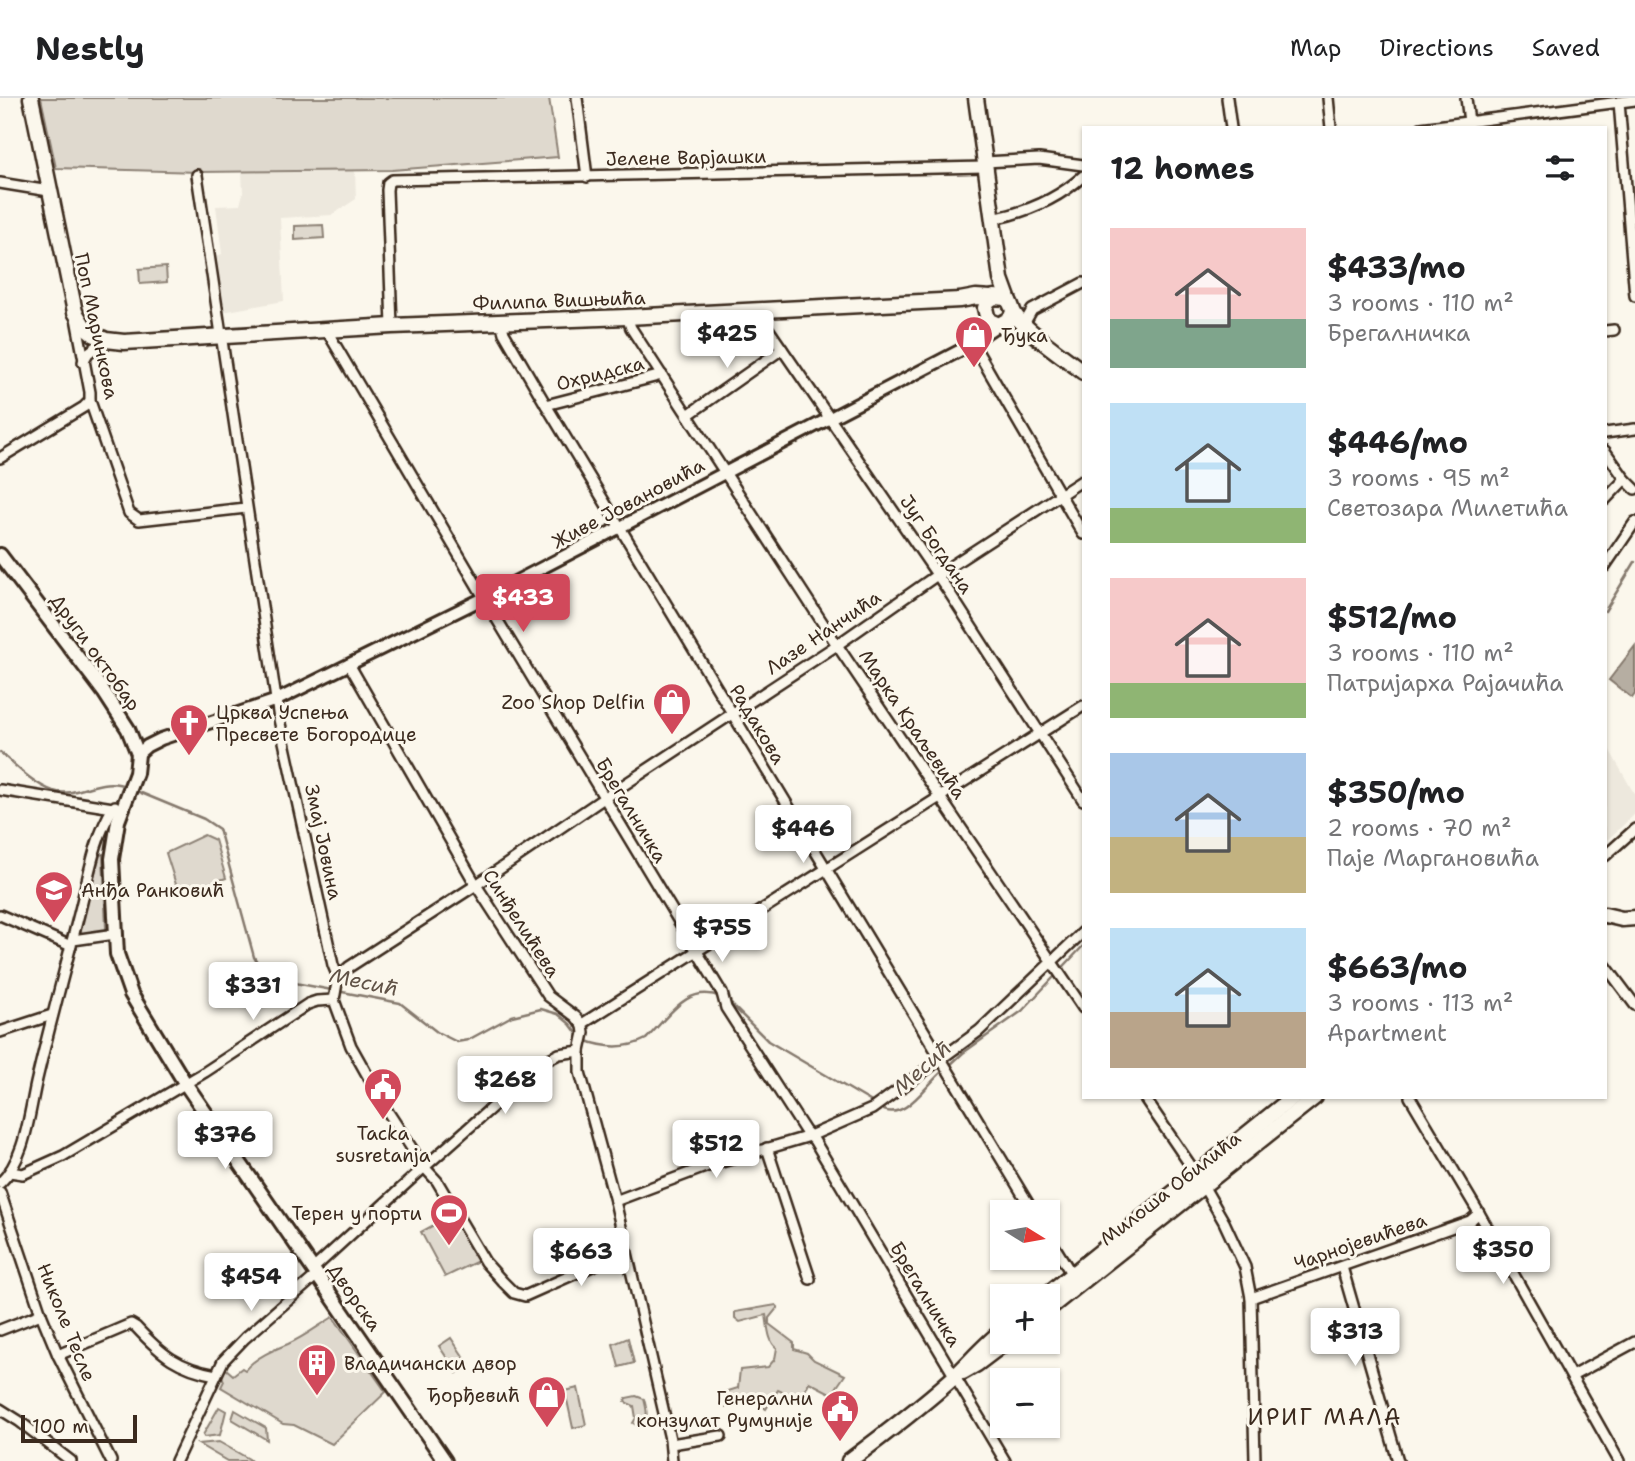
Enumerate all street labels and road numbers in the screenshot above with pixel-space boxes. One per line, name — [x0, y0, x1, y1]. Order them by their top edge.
street label: Јелене Варјашки — [606, 144, 766, 171]
street label: Поп Маринкова — [69, 251, 124, 402]
street label: Филипа Вишњића — [472, 285, 646, 316]
street label: Охридска — [554, 350, 647, 396]
street label: Живе Јовановића — [548, 453, 709, 554]
street label: Југ Богдана — [894, 490, 979, 599]
street label: Лазе Нанчића — [761, 585, 886, 680]
street label: Други октобар — [45, 589, 146, 716]
street label: Марка Краљевића — [853, 645, 972, 804]
street label: Радакова — [724, 680, 791, 769]
street label: Брегалничка — [590, 753, 673, 868]
street label: Змај Јовина — [299, 782, 348, 902]
street label: Синђелићева — [477, 864, 566, 982]
street label: Милоша Обилића — [1095, 1125, 1246, 1251]
street label: Чарнојевићева — [1291, 1207, 1430, 1276]
street label: Брегалничка — [884, 1237, 967, 1352]
street label: Дворска — [322, 1258, 387, 1336]
street label: Николе Тесле — [31, 1259, 102, 1385]

